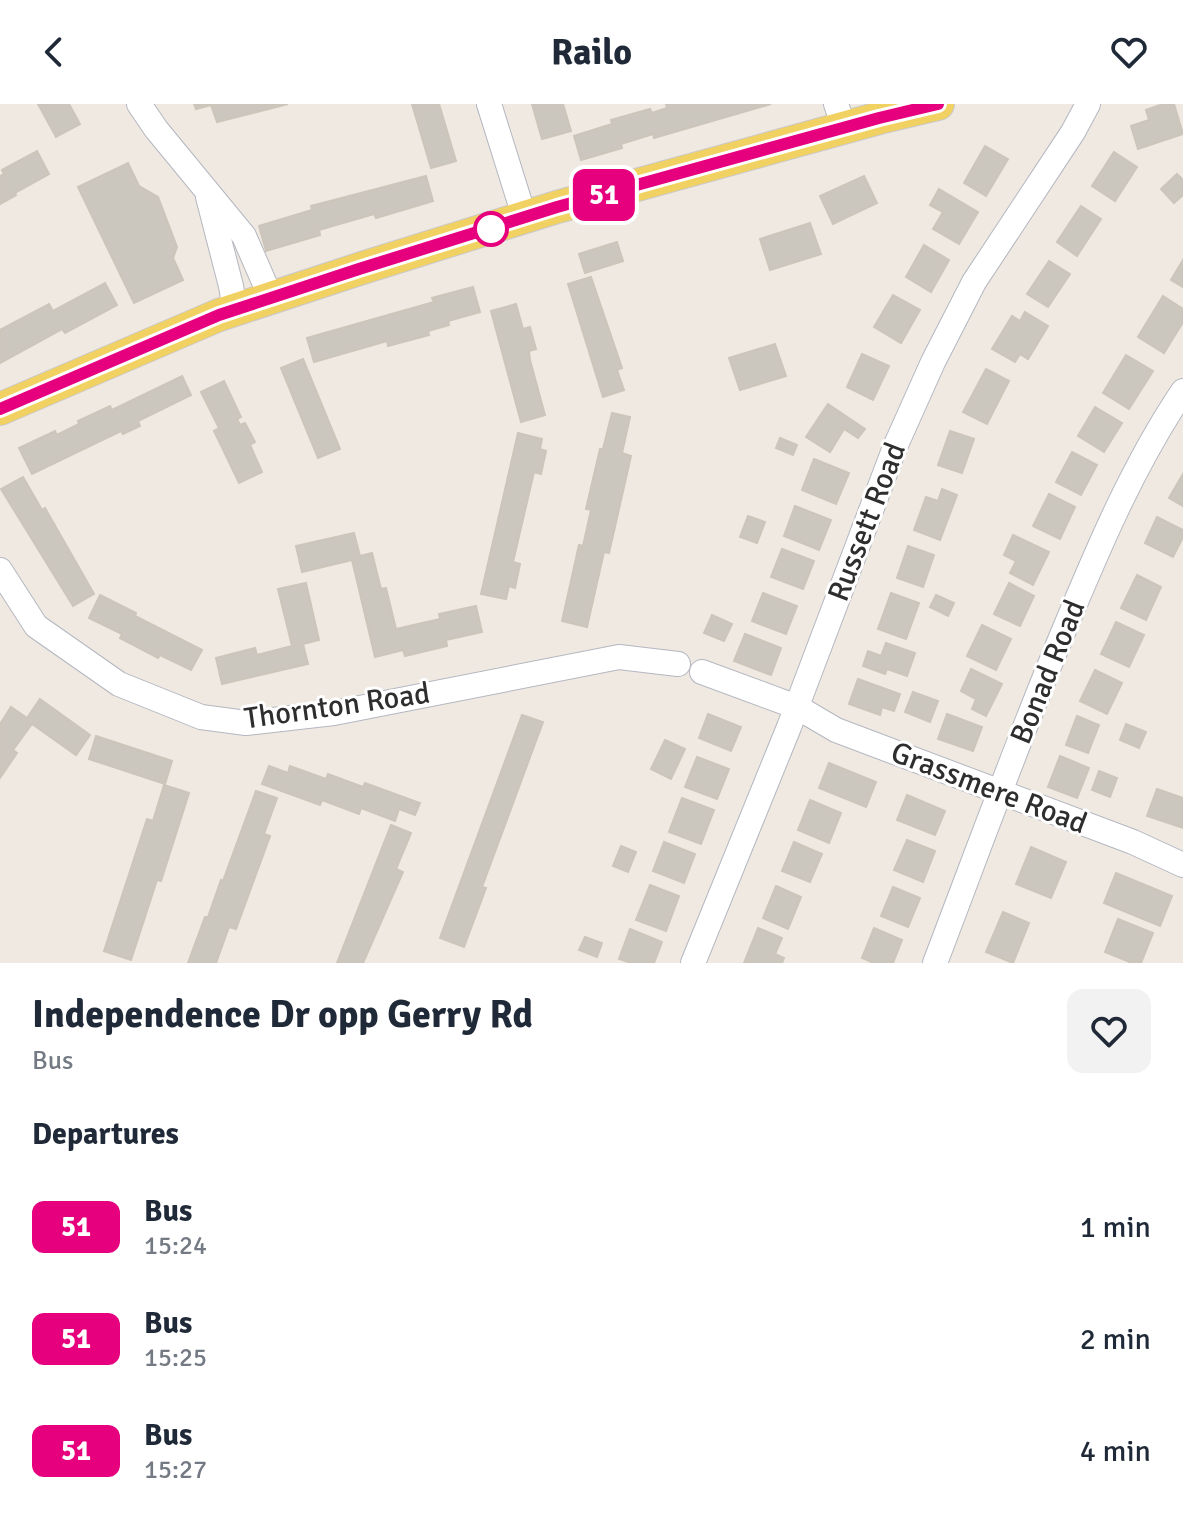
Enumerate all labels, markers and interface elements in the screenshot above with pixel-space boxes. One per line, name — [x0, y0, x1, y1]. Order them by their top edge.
icon: back — [32, 30, 76, 74]
text: Railo — [551, 30, 632, 75]
icon: heart — [1107, 30, 1151, 74]
line badge: 51 — [568, 169, 640, 221]
text: 51 — [589, 178, 619, 212]
unlabelled marker — [474, 212, 508, 246]
street label: Russett Road — [820, 437, 914, 607]
street label: Bonad Road — [1002, 595, 1094, 749]
street label: Thornton Road — [242, 675, 432, 737]
street label: Grassmere Road — [886, 734, 1092, 842]
button: heart — [1067, 989, 1151, 1073]
text: Independence Dr opp Gerry Rd — [32, 991, 533, 1038]
text: Bus — [32, 1045, 73, 1077]
text: Departures — [32, 1116, 179, 1153]
text: Bus — [144, 1193, 192, 1230]
text: 1 min — [1080, 1209, 1151, 1246]
text: 51 — [61, 1210, 91, 1244]
text: 15:24 — [144, 1230, 207, 1262]
text: Bus — [144, 1305, 192, 1342]
text: 2 min — [1080, 1321, 1151, 1358]
text: 51 — [61, 1322, 91, 1356]
text: 15:25 — [144, 1342, 207, 1374]
text: Bus — [144, 1417, 192, 1454]
text: 4 min — [1080, 1433, 1151, 1470]
text: 51 — [61, 1434, 91, 1468]
text: 15:27 — [144, 1454, 207, 1486]

